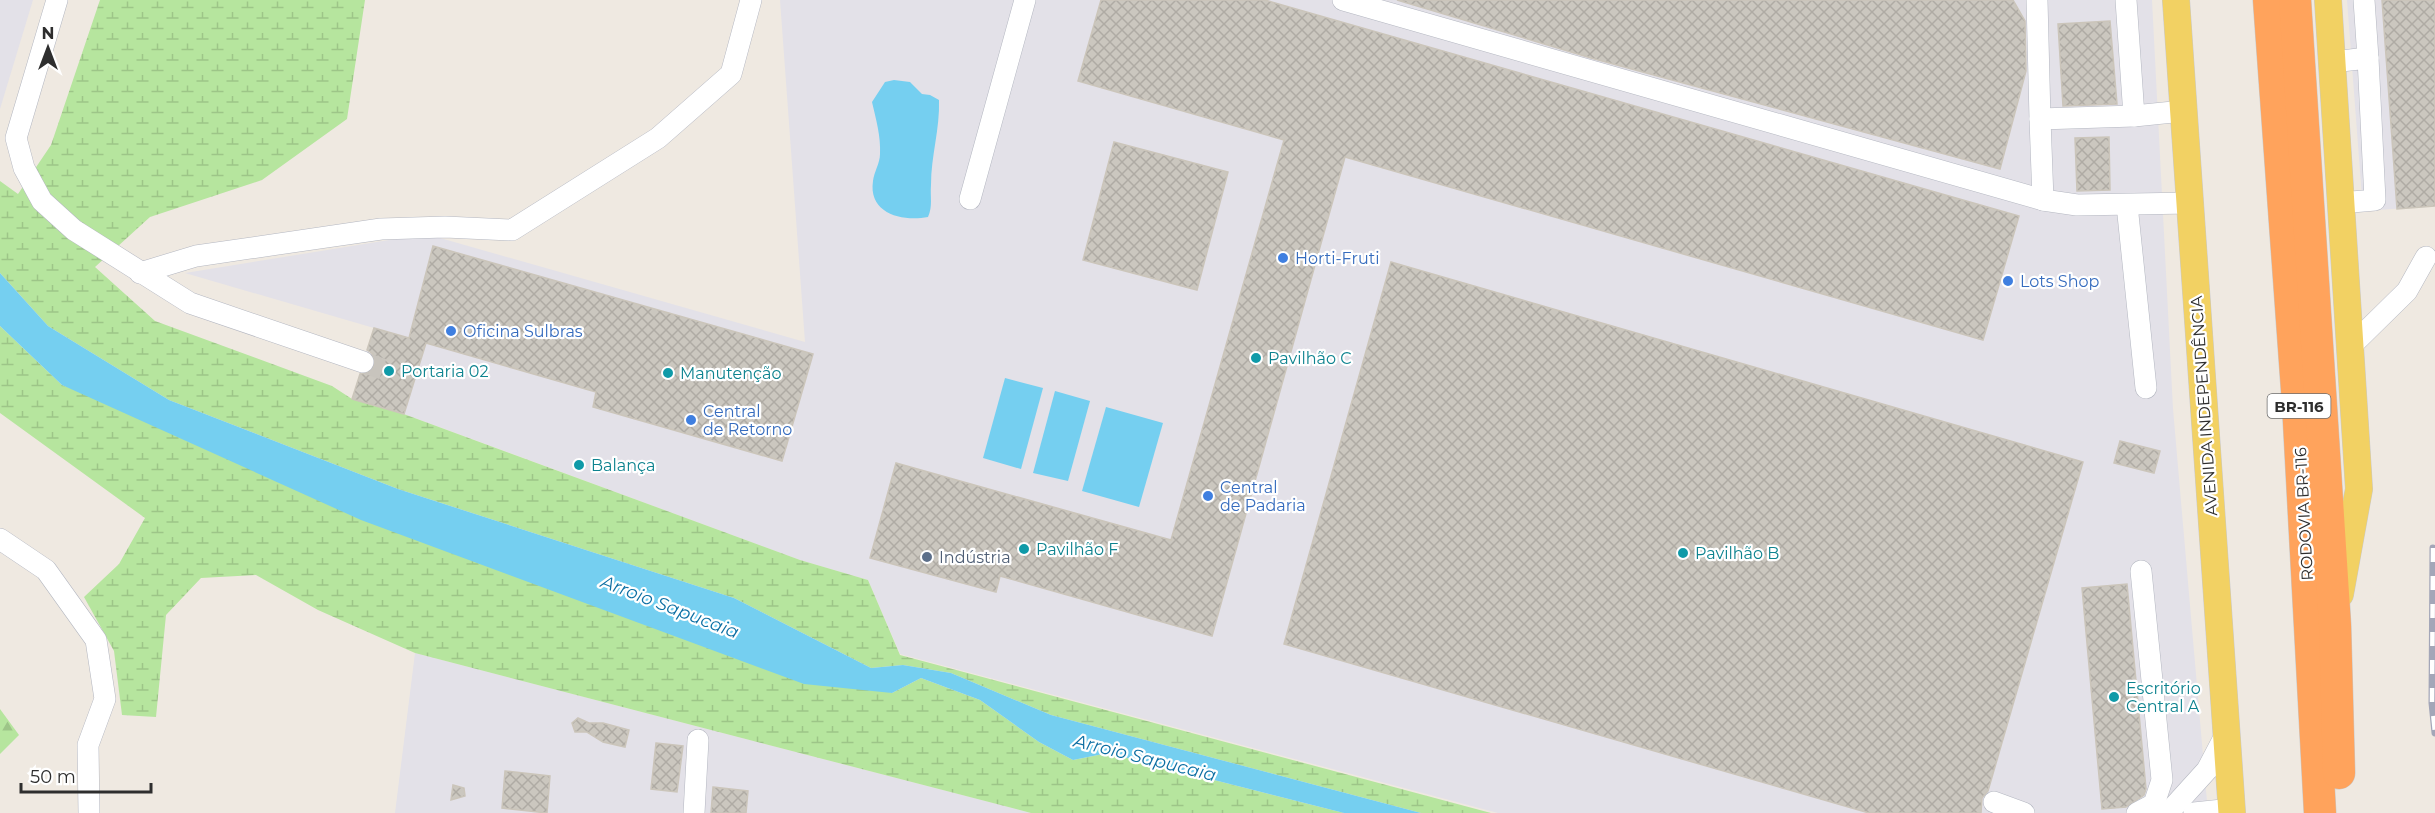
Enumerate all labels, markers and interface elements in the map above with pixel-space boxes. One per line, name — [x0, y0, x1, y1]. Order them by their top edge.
north arrow — [18, 18, 78, 78]
text: N — [42, 24, 54, 43]
place label: Horti-Fruti — [1295, 249, 1380, 268]
marker: Horti-Fruti — [1276, 251, 1290, 265]
place label: Lots Shop — [2020, 272, 2100, 291]
marker: Lots Shop — [2001, 274, 2015, 288]
street label: AVENIDA INDEPENDÊNCIA — [2187, 295, 2221, 517]
place label: Oficina Sulbras — [463, 322, 583, 341]
marker: Oficina Sulbras — [444, 324, 458, 338]
place label: Pavilhão C — [1268, 349, 1352, 368]
marker: Pavilhão C — [1249, 351, 1263, 365]
place label: Portaria 02 — [401, 362, 489, 381]
marker: Portaria 02 — [382, 364, 396, 378]
place label: Manutenção — [680, 364, 781, 383]
marker: Manutenção — [661, 366, 675, 380]
road number: BR-116 — [2268, 394, 2330, 418]
place label: Central de Retorno — [703, 402, 792, 439]
marker: Central de Retorno — [684, 413, 698, 427]
street label: RODOVIA BR-116 — [2291, 447, 2317, 581]
place label: Balança — [591, 456, 656, 475]
marker: Balança — [572, 458, 586, 472]
place label: Central de Padaria — [1220, 478, 1306, 515]
marker: Central de Padaria — [1201, 489, 1215, 503]
place label: Pavilhão F — [1036, 540, 1118, 559]
marker: Pavilhão F — [1017, 542, 1031, 556]
place label: Pavilhão B — [1695, 544, 1779, 563]
marker: Pavilhão B — [1676, 546, 1690, 560]
place label: Indústria — [939, 548, 1011, 567]
marker: Indústria — [920, 550, 934, 564]
water label: Arroio Sapucaia — [597, 570, 742, 643]
place label: Escritório Central A — [2126, 679, 2201, 716]
marker: Escritório Central A — [2107, 690, 2121, 704]
water label: Arroio Sapucaia — [1071, 729, 1218, 786]
scale bar — [21, 756, 152, 794]
text: 50 m — [30, 766, 76, 788]

